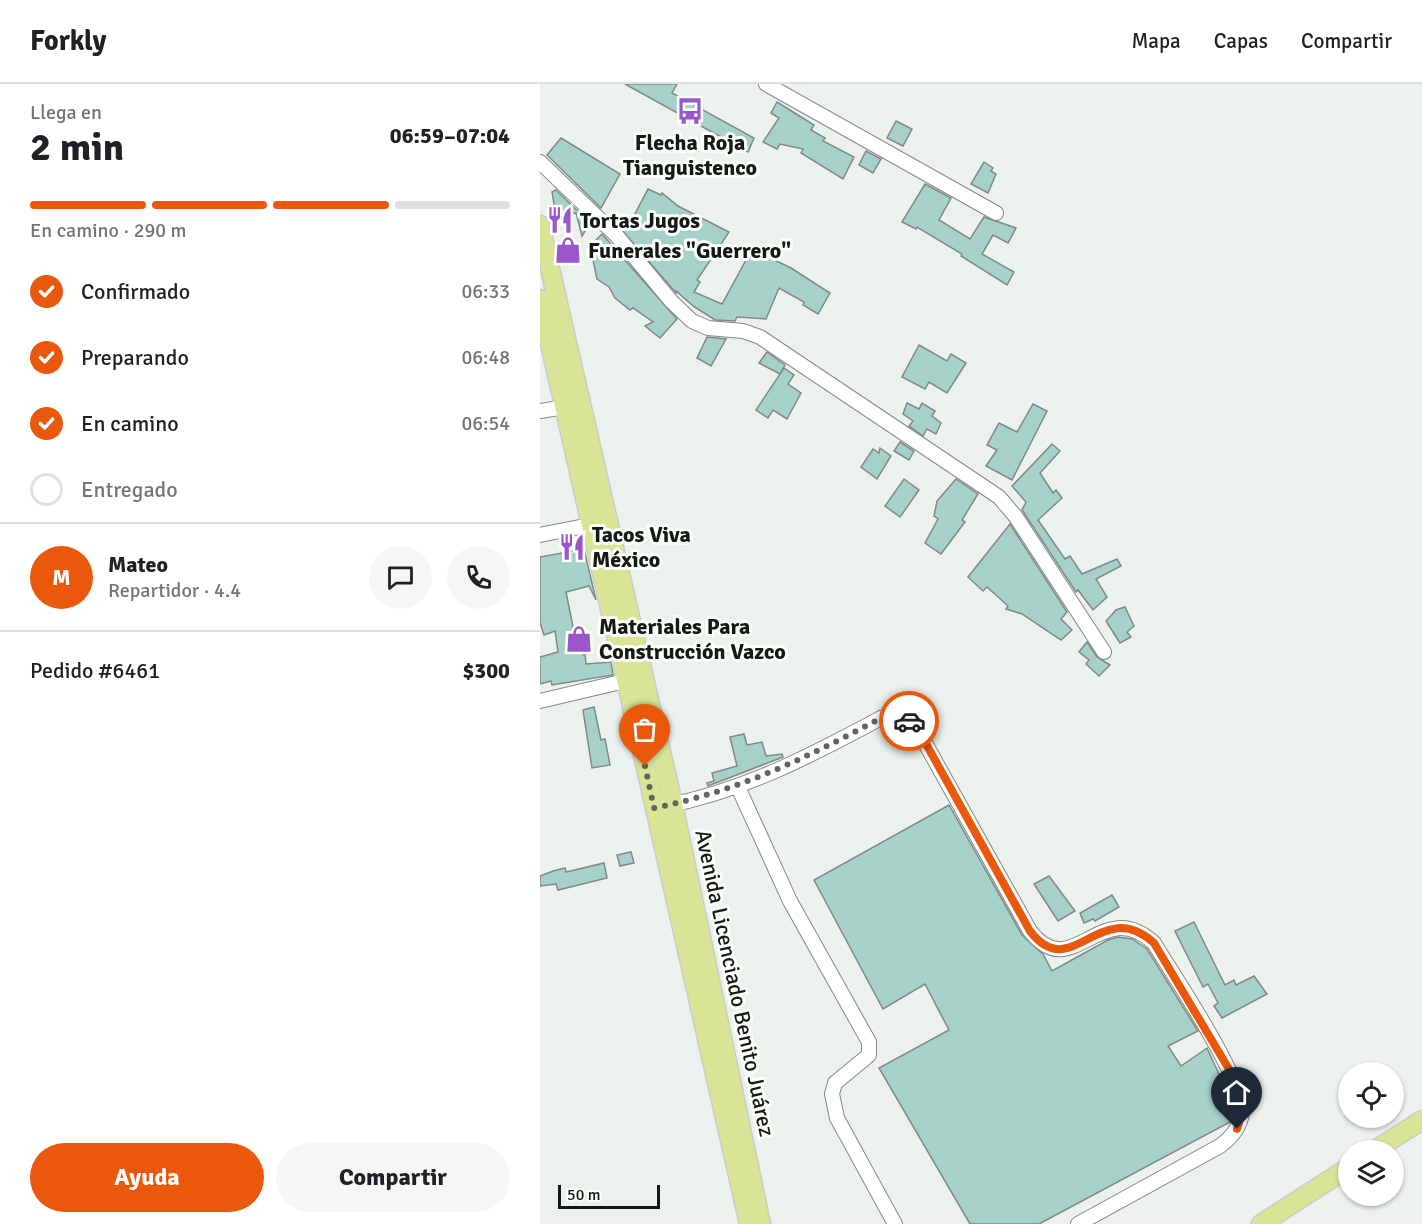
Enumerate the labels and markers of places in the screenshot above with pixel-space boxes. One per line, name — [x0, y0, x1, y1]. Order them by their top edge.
bus stop icon: Flecha Roja Tianguistenco — [675, 96, 705, 126]
place label: Flecha Roja Tianguistenco — [623, 129, 757, 181]
restaurant icon: Tortas Jugos — [545, 205, 575, 235]
place label: Tortas Jugos — [580, 207, 700, 234]
shop icon: Funerales "Guerrero" — [553, 235, 583, 265]
place label: Funerales "Guerrero" — [588, 237, 791, 264]
place label: Tacos Viva México — [592, 521, 691, 573]
restaurant icon: Tacos Viva México — [557, 532, 587, 562]
place label: Materiales Para Construcción Vazco — [599, 613, 786, 665]
shop icon: Materiales Para Construcción Vazco — [564, 624, 594, 654]
pin — [619, 704, 670, 766]
pin — [1211, 1067, 1262, 1129]

